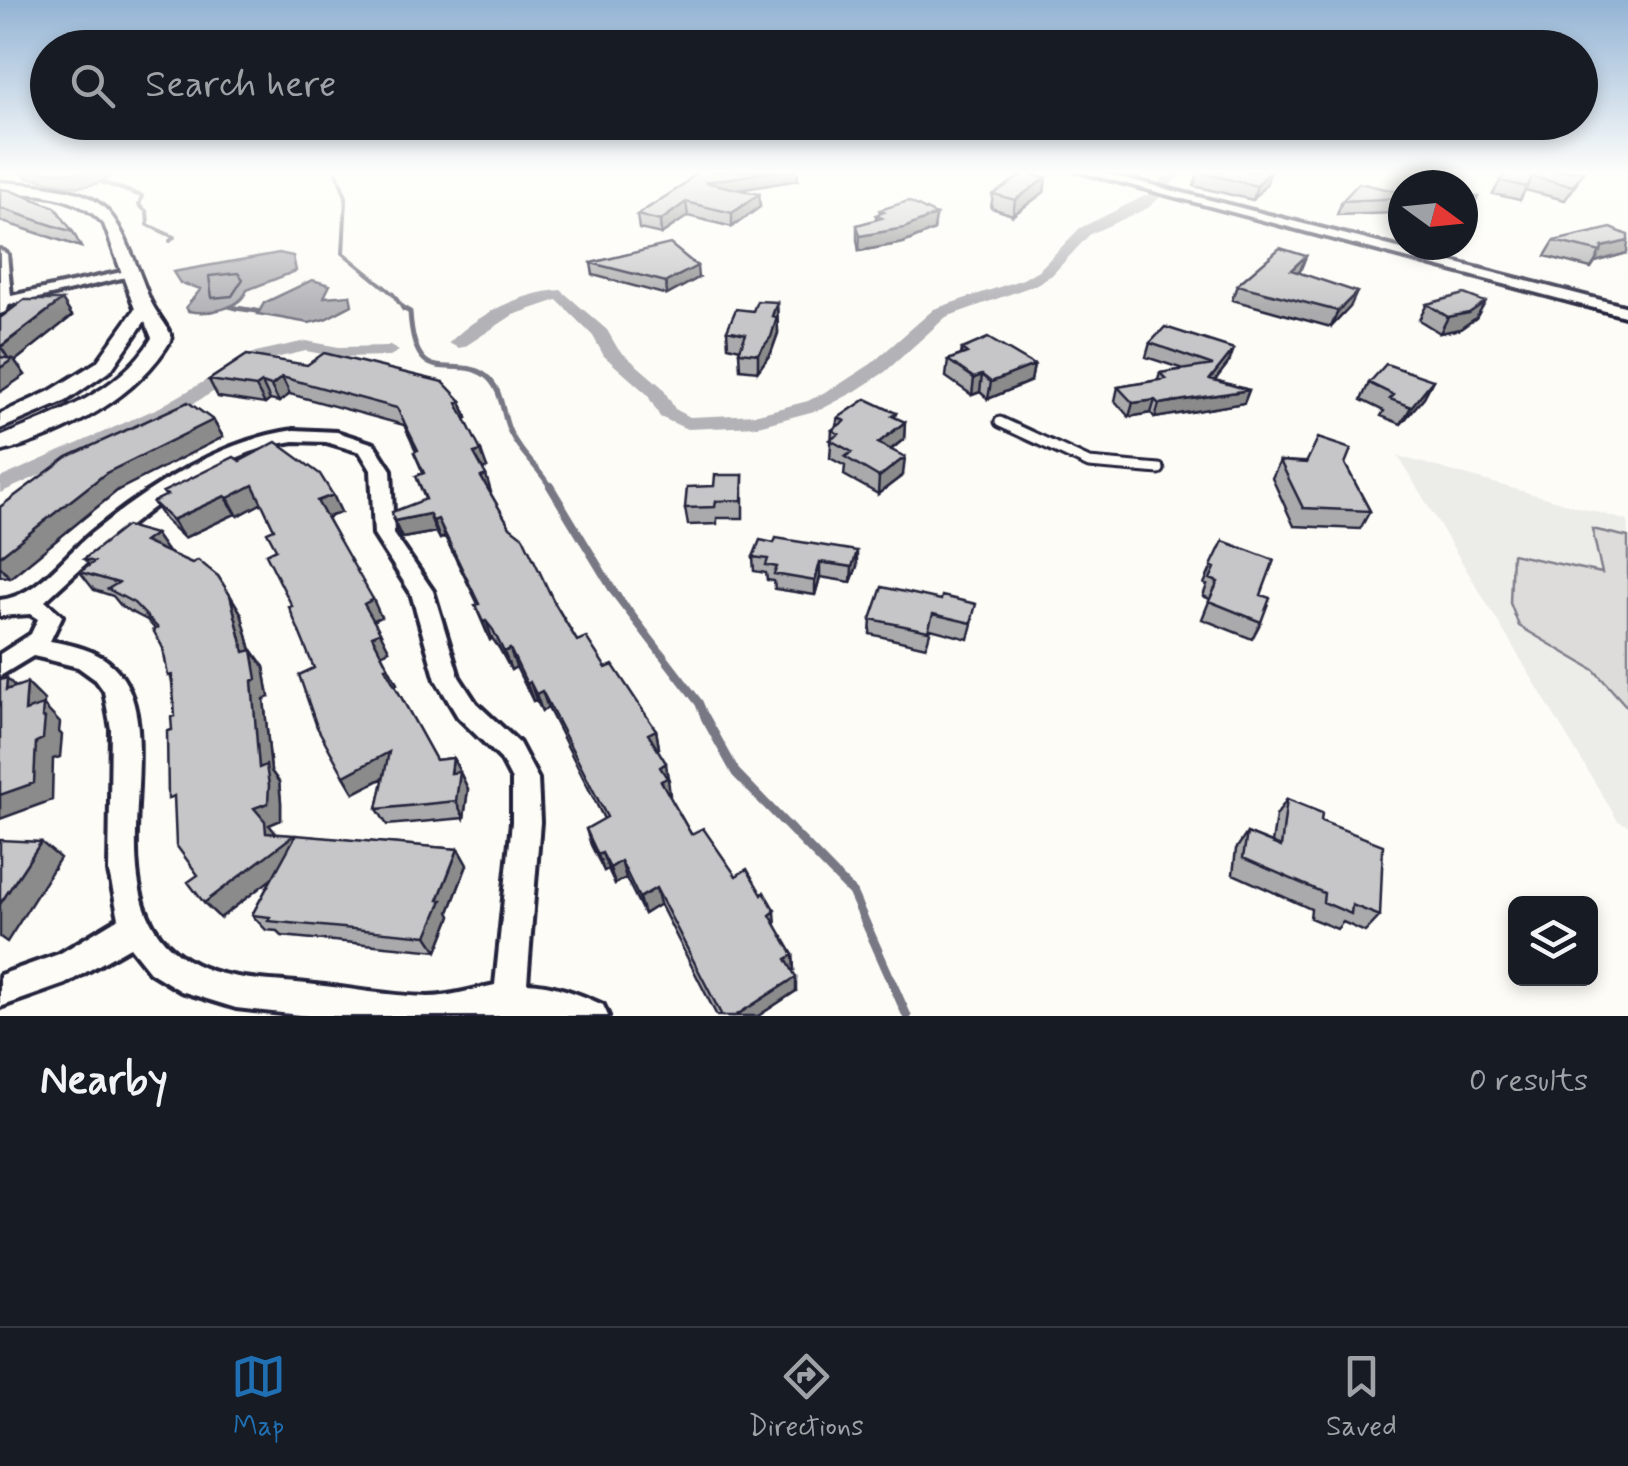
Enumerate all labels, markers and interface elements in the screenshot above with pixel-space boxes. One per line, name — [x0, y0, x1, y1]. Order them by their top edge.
search box — [30, 30, 1598, 140]
icon: search — [65, 58, 120, 113]
text: Search here — [145, 61, 336, 110]
north arrow — [1388, 170, 1478, 260]
map controls — [1508, 896, 1598, 986]
button: layers — [1508, 896, 1598, 986]
text: Nearby — [40, 1054, 168, 1109]
text: 0 results — [1469, 1060, 1588, 1102]
tab: Map — [231, 1349, 286, 1446]
tab: Directions — [749, 1349, 864, 1446]
tab: Saved — [1326, 1349, 1397, 1446]

